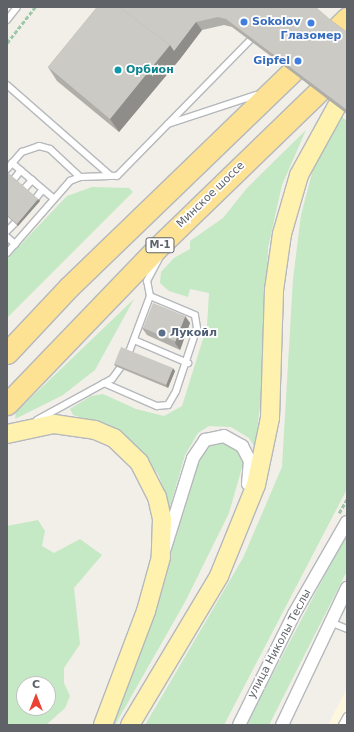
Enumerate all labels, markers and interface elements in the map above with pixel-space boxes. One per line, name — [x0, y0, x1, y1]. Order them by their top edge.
place label: Sokolov — [252, 15, 301, 29]
marker: Sokolov — [239, 17, 249, 27]
marker: Глазомер — [306, 18, 316, 28]
place label: Глазомер — [281, 29, 341, 43]
place label: Gipfel — [253, 54, 290, 68]
marker: Gipfel — [293, 56, 303, 66]
place label: Орбион — [126, 63, 174, 77]
marker: Орбион — [113, 65, 123, 75]
street label: Минское шоссе — [174, 159, 248, 231]
road number: М-1 — [145, 237, 175, 253]
place label: Лукойл — [170, 326, 217, 340]
marker: Лукойл — [157, 328, 167, 338]
street label: улица Николы Теслы — [246, 587, 314, 701]
north arrow — [16, 676, 56, 716]
text: С — [32, 678, 40, 691]

